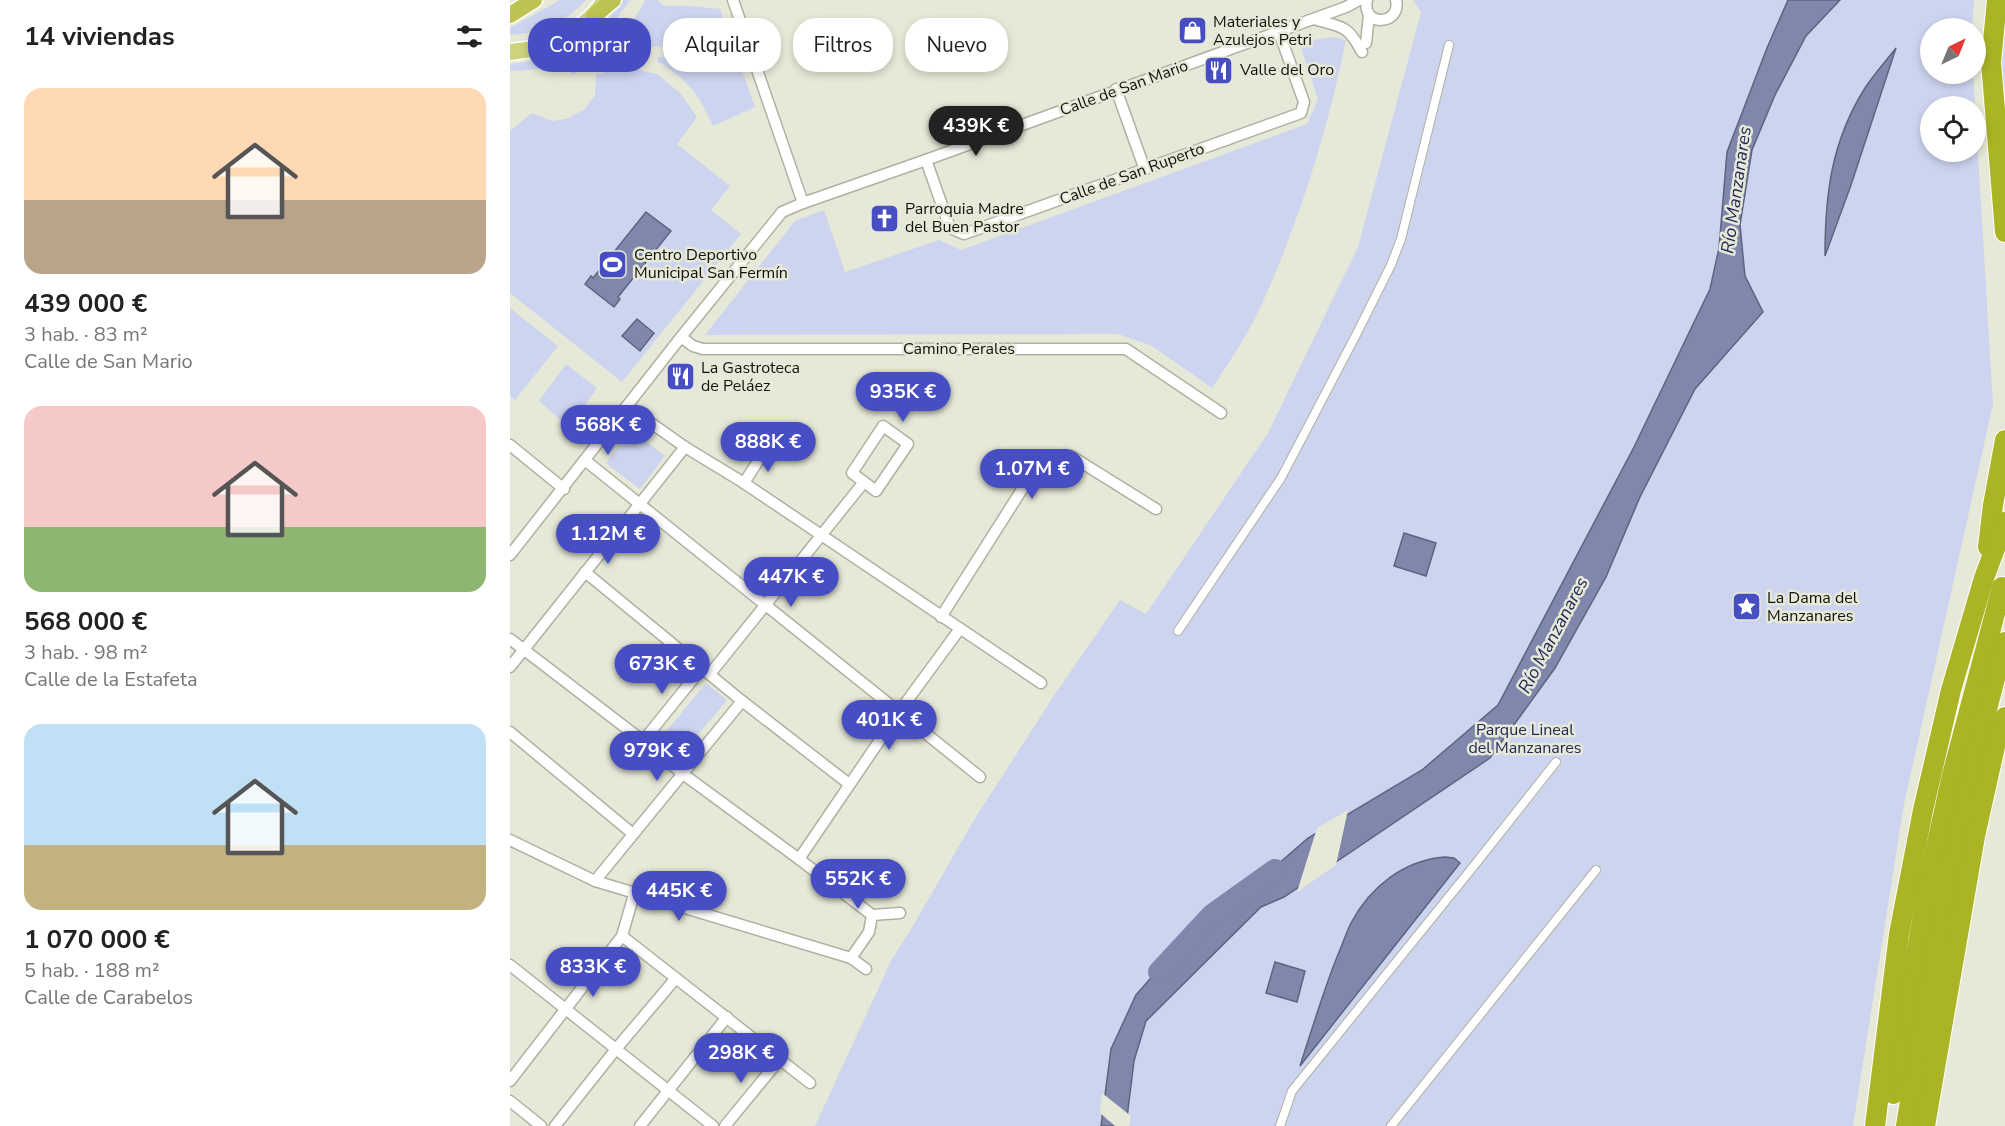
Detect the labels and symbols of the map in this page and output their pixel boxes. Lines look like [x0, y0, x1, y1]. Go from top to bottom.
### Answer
place label: Materiales y Azulejos Petri [1213, 11, 1312, 51]
shop icon: Materiales y Azulejos Petri [1176, 15, 1208, 47]
north arrow [1920, 18, 1986, 84]
restaurant icon: Valle del Oro [1203, 54, 1235, 86]
street label: Calle de San Mario [1057, 55, 1191, 121]
place label: Valle del Oro [1239, 59, 1334, 81]
pin: 439K € [927, 106, 1025, 157]
water label: Río Manzanares [1715, 125, 1757, 255]
street label: Calle de San Ruperto [1057, 138, 1208, 210]
place label: Parroquia Madre del Buen Pastor [905, 198, 1024, 238]
church icon: Parroquia Madre del Buen Pastor [868, 202, 900, 234]
place label: Centro Deportivo Municipal San Fermín [634, 244, 788, 284]
sports icon: Centro Deportivo Municipal San Fermín [597, 248, 629, 280]
street label: Camino Perales [903, 338, 1015, 360]
place label: La Gastroteca de Peláez [701, 357, 800, 397]
restaurant icon: La Gastroteca de Peláez [664, 361, 696, 393]
pin: 935K € [854, 372, 952, 423]
pin: 568K € [559, 405, 657, 456]
pin: 888K € [719, 422, 817, 473]
pin: 1.07M € [977, 449, 1087, 500]
pin: 1.12M € [553, 514, 663, 565]
pin: 447K € [742, 557, 840, 608]
water label: Río Manzanares [1512, 573, 1594, 697]
place label: La Dama del Manzanares [1767, 587, 1858, 627]
place icon: La Dama del Manzanares [1730, 591, 1762, 623]
pin: 673K € [613, 644, 711, 695]
pin: 401K € [840, 700, 938, 751]
park label: Parque Lineal del Manzanares [1468, 719, 1582, 759]
pin: 979K € [608, 731, 706, 782]
pin: 552K € [809, 859, 907, 910]
pin: 445K € [630, 871, 728, 922]
pin: 833K € [544, 947, 642, 998]
pin: 298K € [692, 1033, 790, 1084]

